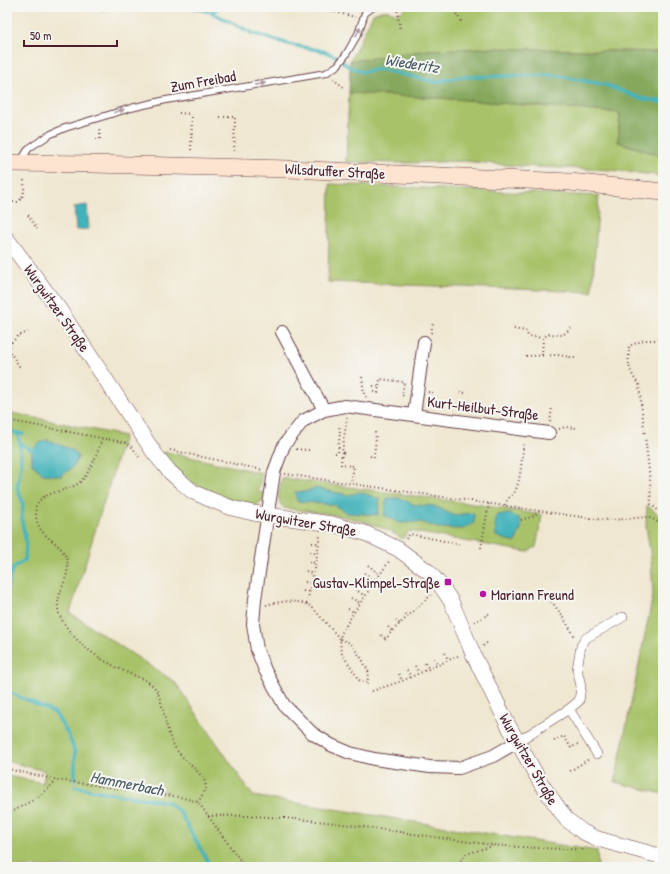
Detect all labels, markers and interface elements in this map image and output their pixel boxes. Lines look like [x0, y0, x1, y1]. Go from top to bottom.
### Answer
scale bar [24, 22, 117, 48]
one-way arrow [355, 26, 361, 38]
text: 50 m [30, 27, 51, 44]
water label: Wiederitz [383, 48, 442, 78]
street label: Zum Freibad [169, 65, 237, 97]
one-way arrow [254, 81, 266, 87]
one-way arrow [113, 108, 125, 114]
street label: Wilsdruffer Straße [284, 158, 386, 184]
street label: Wurgwitzer Straße [19, 260, 95, 356]
street label: Kurt-Heilbut-Straße [426, 391, 540, 425]
street label: Wurgwitzer Straße [254, 503, 358, 541]
place label: Gustav-Klimpel-Straße [312, 572, 440, 593]
marker: Gustav-Klimpel-Straße [443, 577, 453, 587]
place label: Mariann Freund [491, 584, 574, 605]
marker: Mariann Freund [478, 589, 488, 599]
street label: Wurgwitzer Straße [494, 709, 564, 809]
water label: Hammerbach [89, 765, 167, 801]

